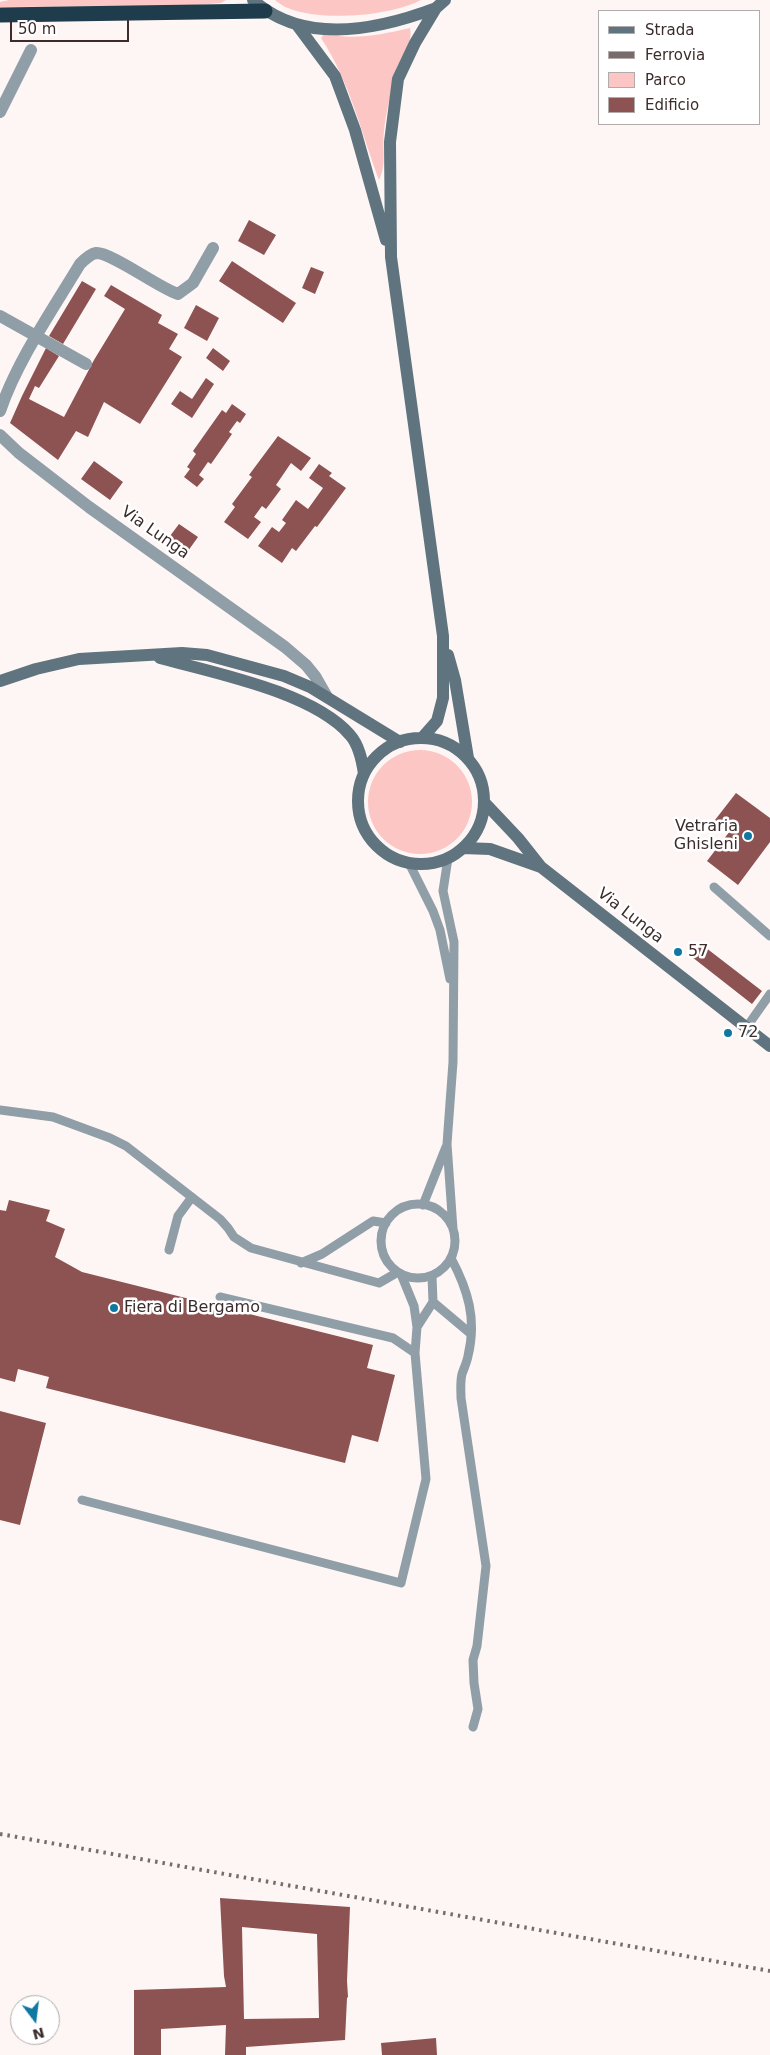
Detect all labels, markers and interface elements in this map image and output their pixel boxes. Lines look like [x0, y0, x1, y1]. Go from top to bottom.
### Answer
scale bar [12, 10, 131, 42]
legend [598, 10, 760, 125]
text: 50 m [18, 20, 56, 38]
text: Strada [645, 21, 694, 39]
text: Ferrovia [645, 46, 705, 64]
text: Parco [645, 71, 686, 89]
text: Edificio [645, 96, 699, 114]
street label: Via Lunga [117, 503, 193, 563]
place label: Vetraria Ghisleni [674, 817, 738, 855]
marker: Vetraria Ghisleni [742, 830, 754, 842]
street label: Via Lunga [593, 884, 667, 948]
place label: 57 [688, 942, 708, 962]
marker: 57 [672, 946, 684, 958]
place label: 72 [738, 1023, 758, 1043]
marker: 72 [722, 1027, 734, 1039]
place label: Fiera di Bergamo [124, 1298, 260, 1318]
marker: Fiera di Bergamo [108, 1302, 120, 1314]
north arrow [10, 1995, 60, 2045]
text: N [31, 2024, 46, 2043]

